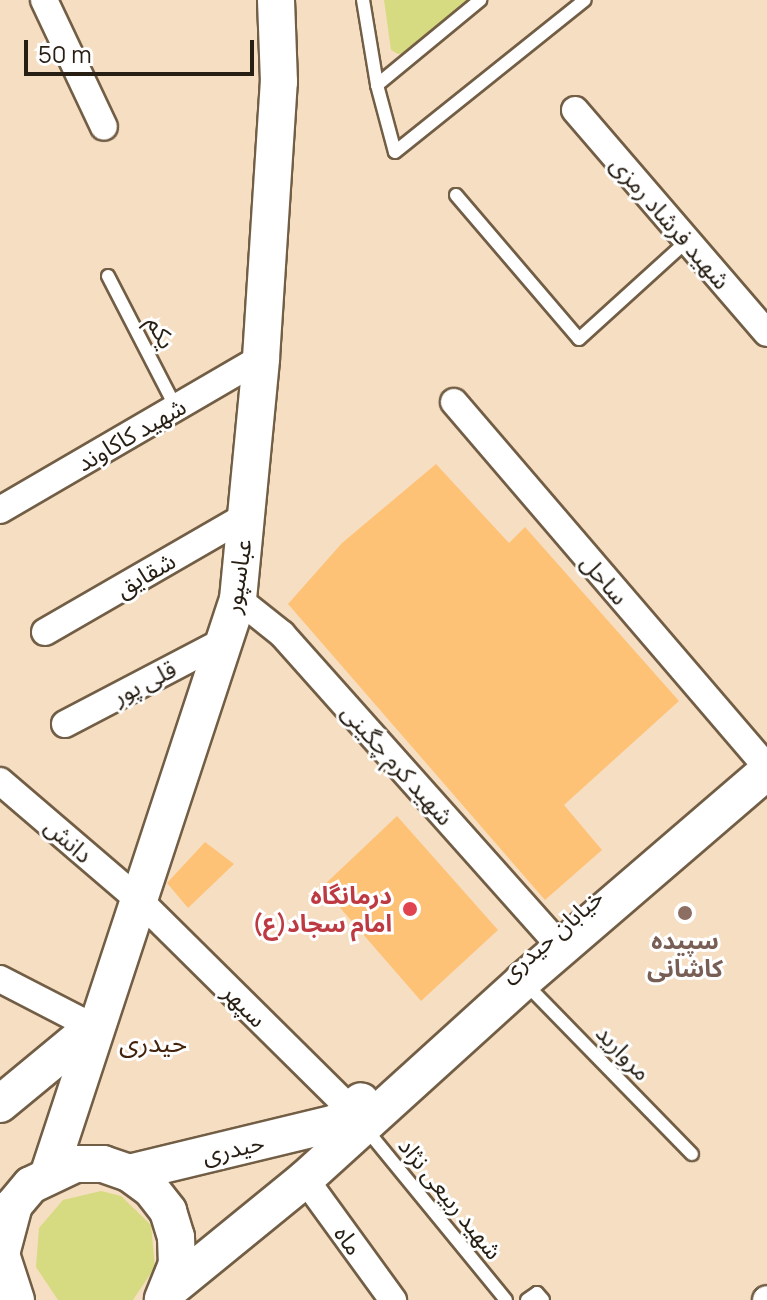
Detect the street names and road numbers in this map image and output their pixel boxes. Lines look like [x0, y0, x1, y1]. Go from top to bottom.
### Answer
street label: شهید فرشاد رمزی [605, 149, 737, 295]
street label: یکم [142, 311, 182, 353]
street label: شهید کاکاوند [71, 391, 191, 477]
street label: عباسپور [217, 537, 257, 615]
street label: شقایق [110, 545, 180, 603]
street label: ساحل [575, 548, 635, 610]
street label: قلی پور [107, 654, 181, 710]
street label: شهید کرم چگینی [336, 697, 460, 831]
street label: دانش [39, 811, 99, 869]
street label: خیابان حیدری [493, 882, 609, 988]
street label: سپهر [217, 977, 273, 1033]
street label: مروارید [591, 1018, 657, 1086]
street label: حیدری [199, 1127, 267, 1169]
street label: شهید ربیعی نژاد [393, 1131, 509, 1265]
street label: ماه [329, 1220, 369, 1260]

